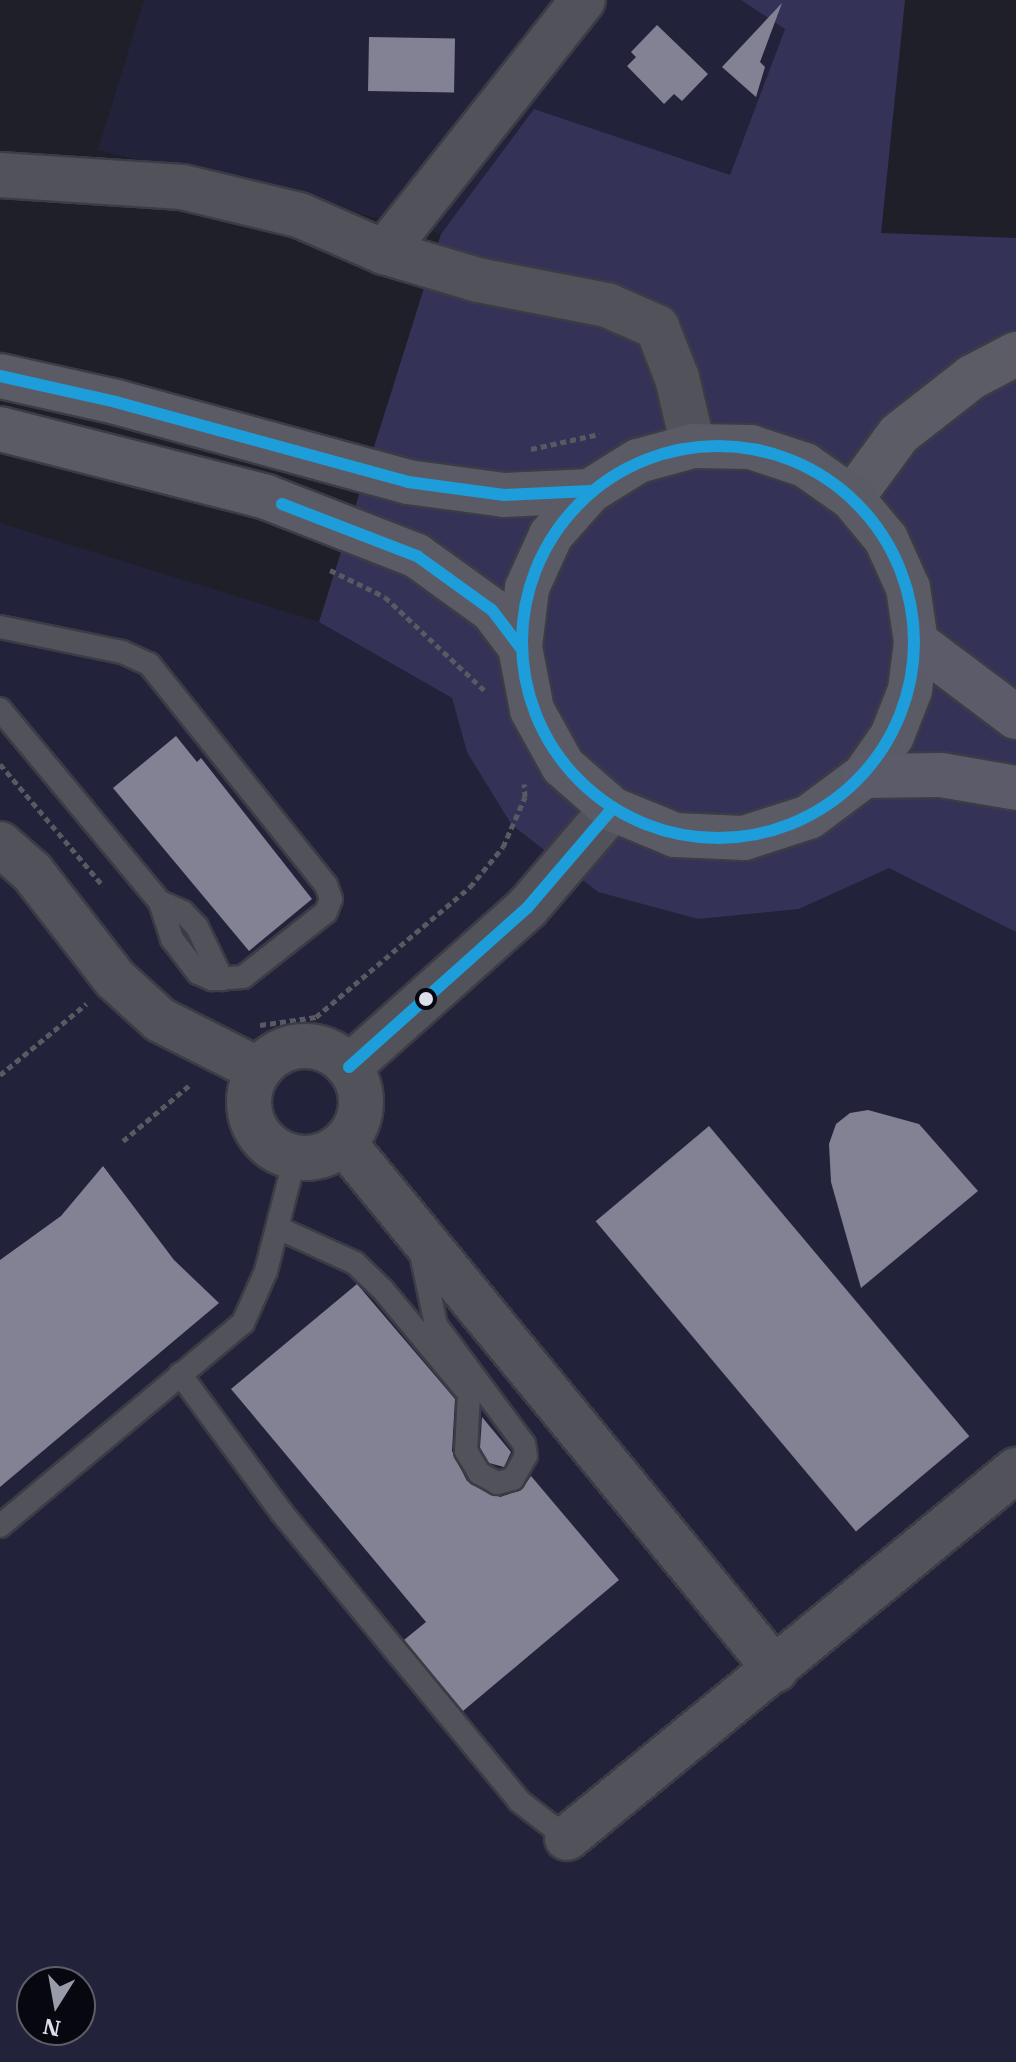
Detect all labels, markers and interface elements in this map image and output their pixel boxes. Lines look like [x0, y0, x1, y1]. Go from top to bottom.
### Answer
unlabelled marker [418, 991, 434, 1007]
north arrow [16, 1966, 96, 2046]
text: N [40, 2012, 63, 2044]

